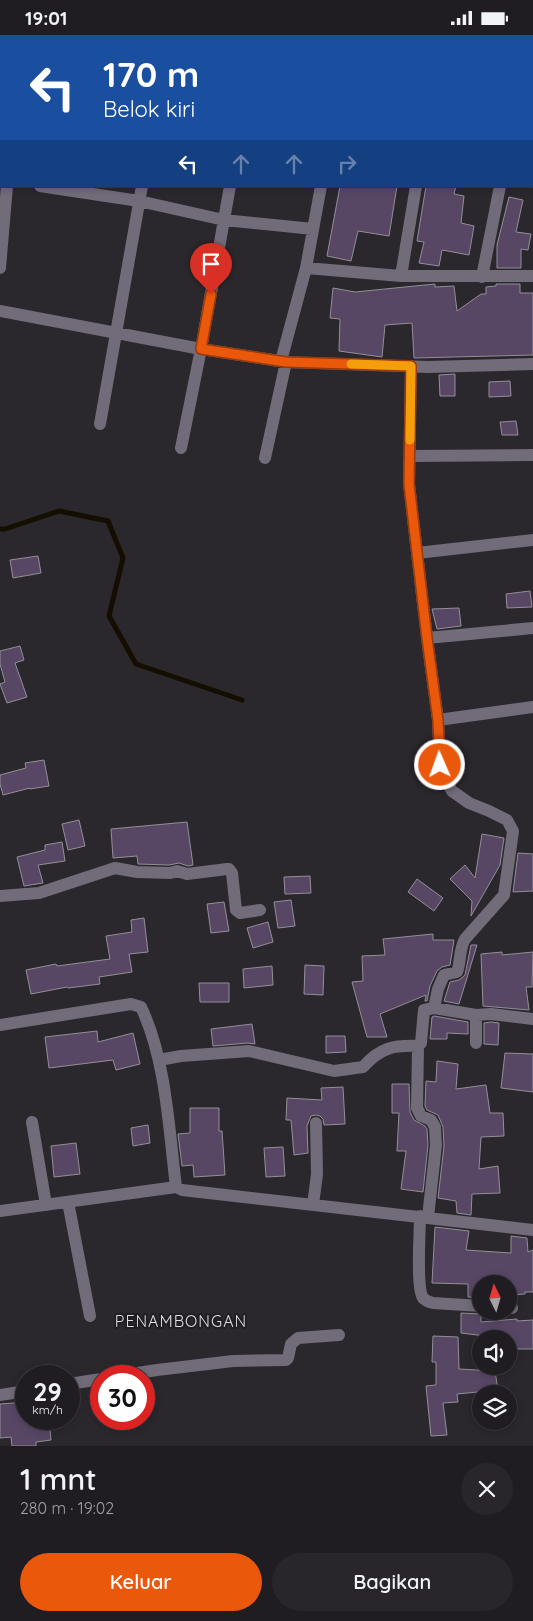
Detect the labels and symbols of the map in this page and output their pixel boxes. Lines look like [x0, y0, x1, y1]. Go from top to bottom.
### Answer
pin [190, 243, 232, 294]
position arrow [413, 738, 465, 790]
north arrow [472, 1275, 518, 1320]
district label: PENAMBONGAN [115, 1311, 247, 1331]
speed limit sign: 30 [90, 1365, 155, 1430]

